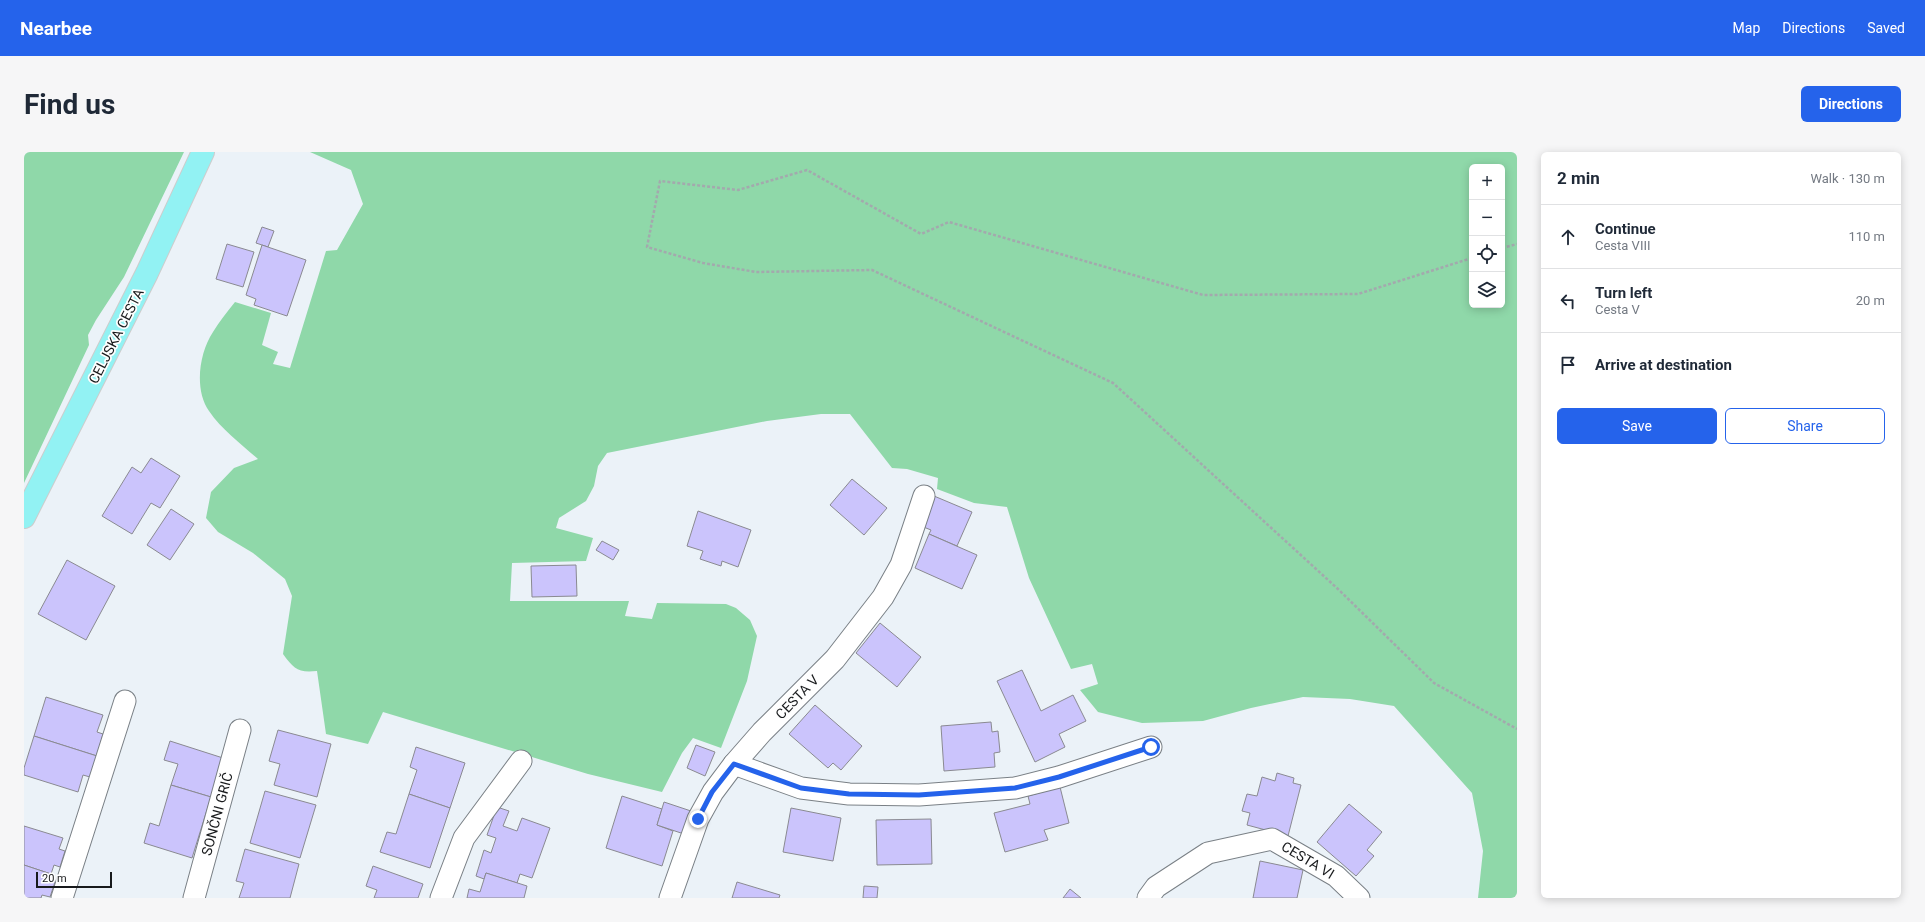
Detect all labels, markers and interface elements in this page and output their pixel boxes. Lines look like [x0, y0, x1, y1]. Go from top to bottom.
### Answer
text: Nearbee [20, 17, 92, 40]
text: Map [1733, 20, 1760, 36]
text: Directions [1782, 20, 1845, 36]
text: Saved [1867, 20, 1905, 36]
button: Directions [1801, 86, 1901, 122]
text: Find us [24, 88, 115, 121]
map controls [1469, 164, 1505, 308]
button: + [1469, 164, 1505, 200]
text: 2 min [1557, 168, 1600, 188]
text: Walk · 130 m [1810, 171, 1885, 186]
button: − [1469, 200, 1505, 236]
text: Continue [1595, 220, 1656, 238]
icon: ahead [1557, 226, 1579, 248]
text: 110 m [1848, 229, 1885, 244]
button: locate [1469, 236, 1505, 272]
text: Cesta VIII [1595, 238, 1651, 253]
button: layers [1469, 272, 1505, 308]
text: Turn left [1595, 284, 1652, 302]
street label: CELJSKA CESTA [85, 286, 147, 386]
icon: left [1557, 290, 1579, 312]
text: 20 m [1856, 293, 1885, 308]
text: Cesta V [1595, 302, 1640, 317]
icon: arrive [1557, 354, 1579, 376]
text: Arrive at destination [1595, 356, 1732, 374]
button: Save [1557, 408, 1717, 444]
button: Share [1725, 408, 1885, 444]
street label: CESTA V [772, 672, 822, 722]
route start [1142, 738, 1160, 756]
street label: SONČNI GRIČ [197, 770, 236, 857]
route end [689, 810, 707, 828]
street label: CESTA VI [1279, 838, 1337, 882]
scale bar [36, 870, 112, 889]
text: 20 m [42, 872, 67, 885]

